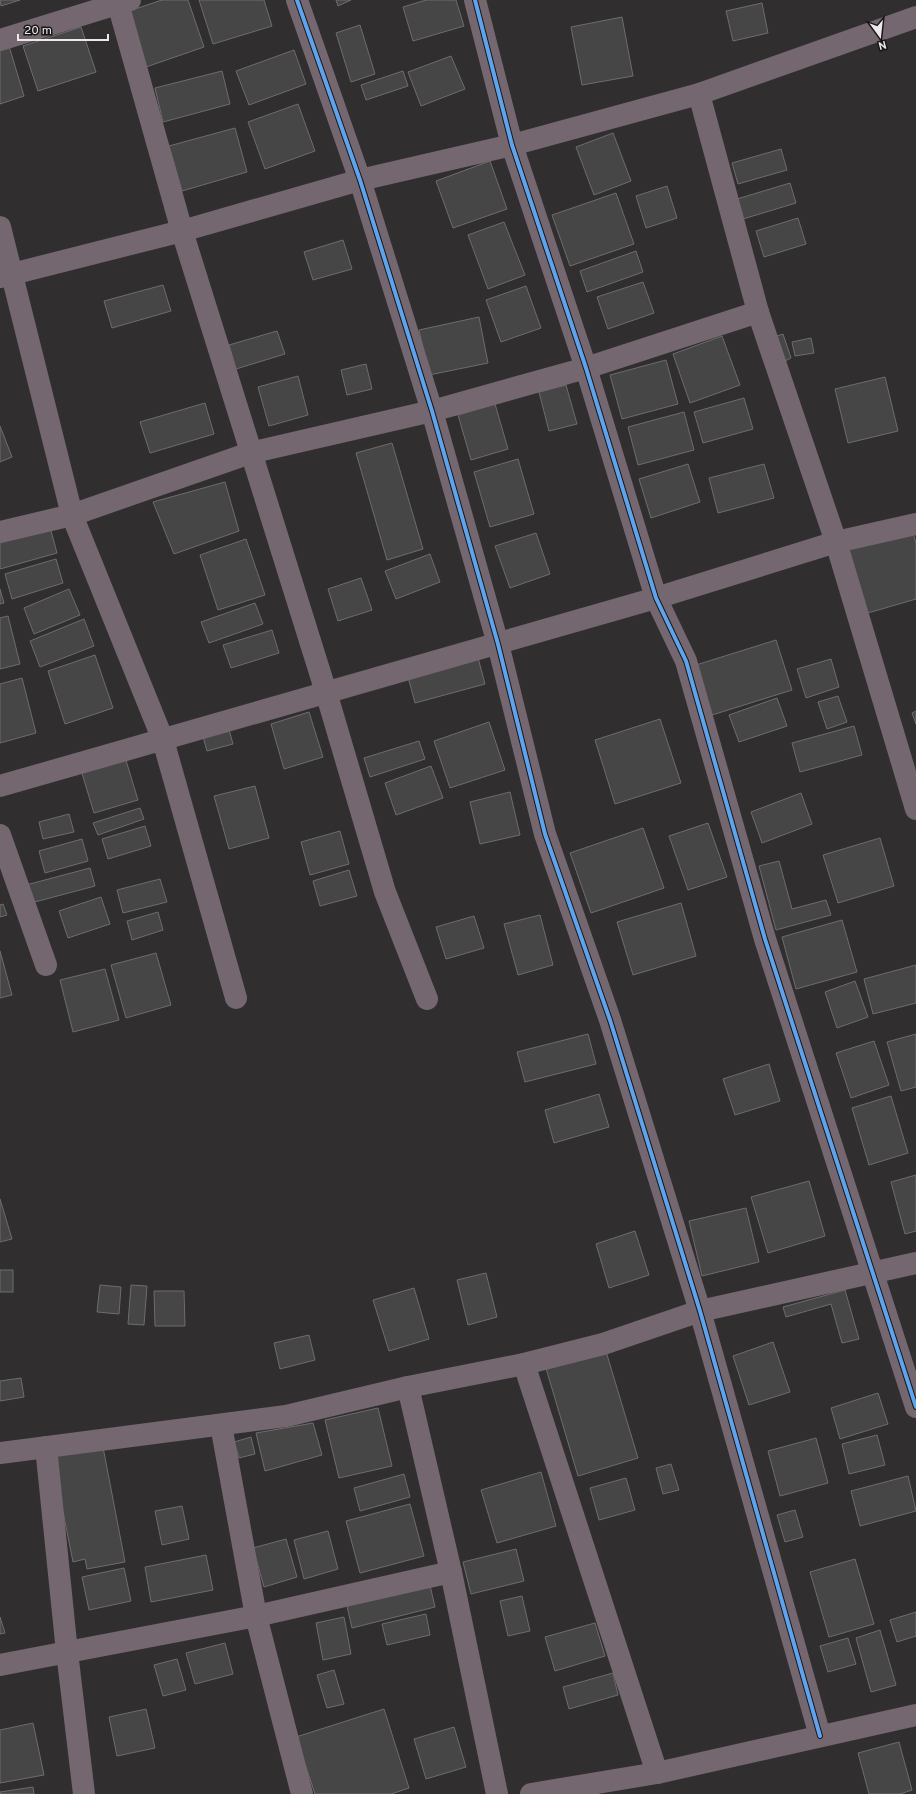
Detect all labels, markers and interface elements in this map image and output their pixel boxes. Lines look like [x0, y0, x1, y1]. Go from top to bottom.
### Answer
scale bar [18, 16, 108, 42]
north arrow [860, 16, 900, 56]
text: 20 m [24, 23, 52, 39]
text: N [877, 37, 888, 52]

